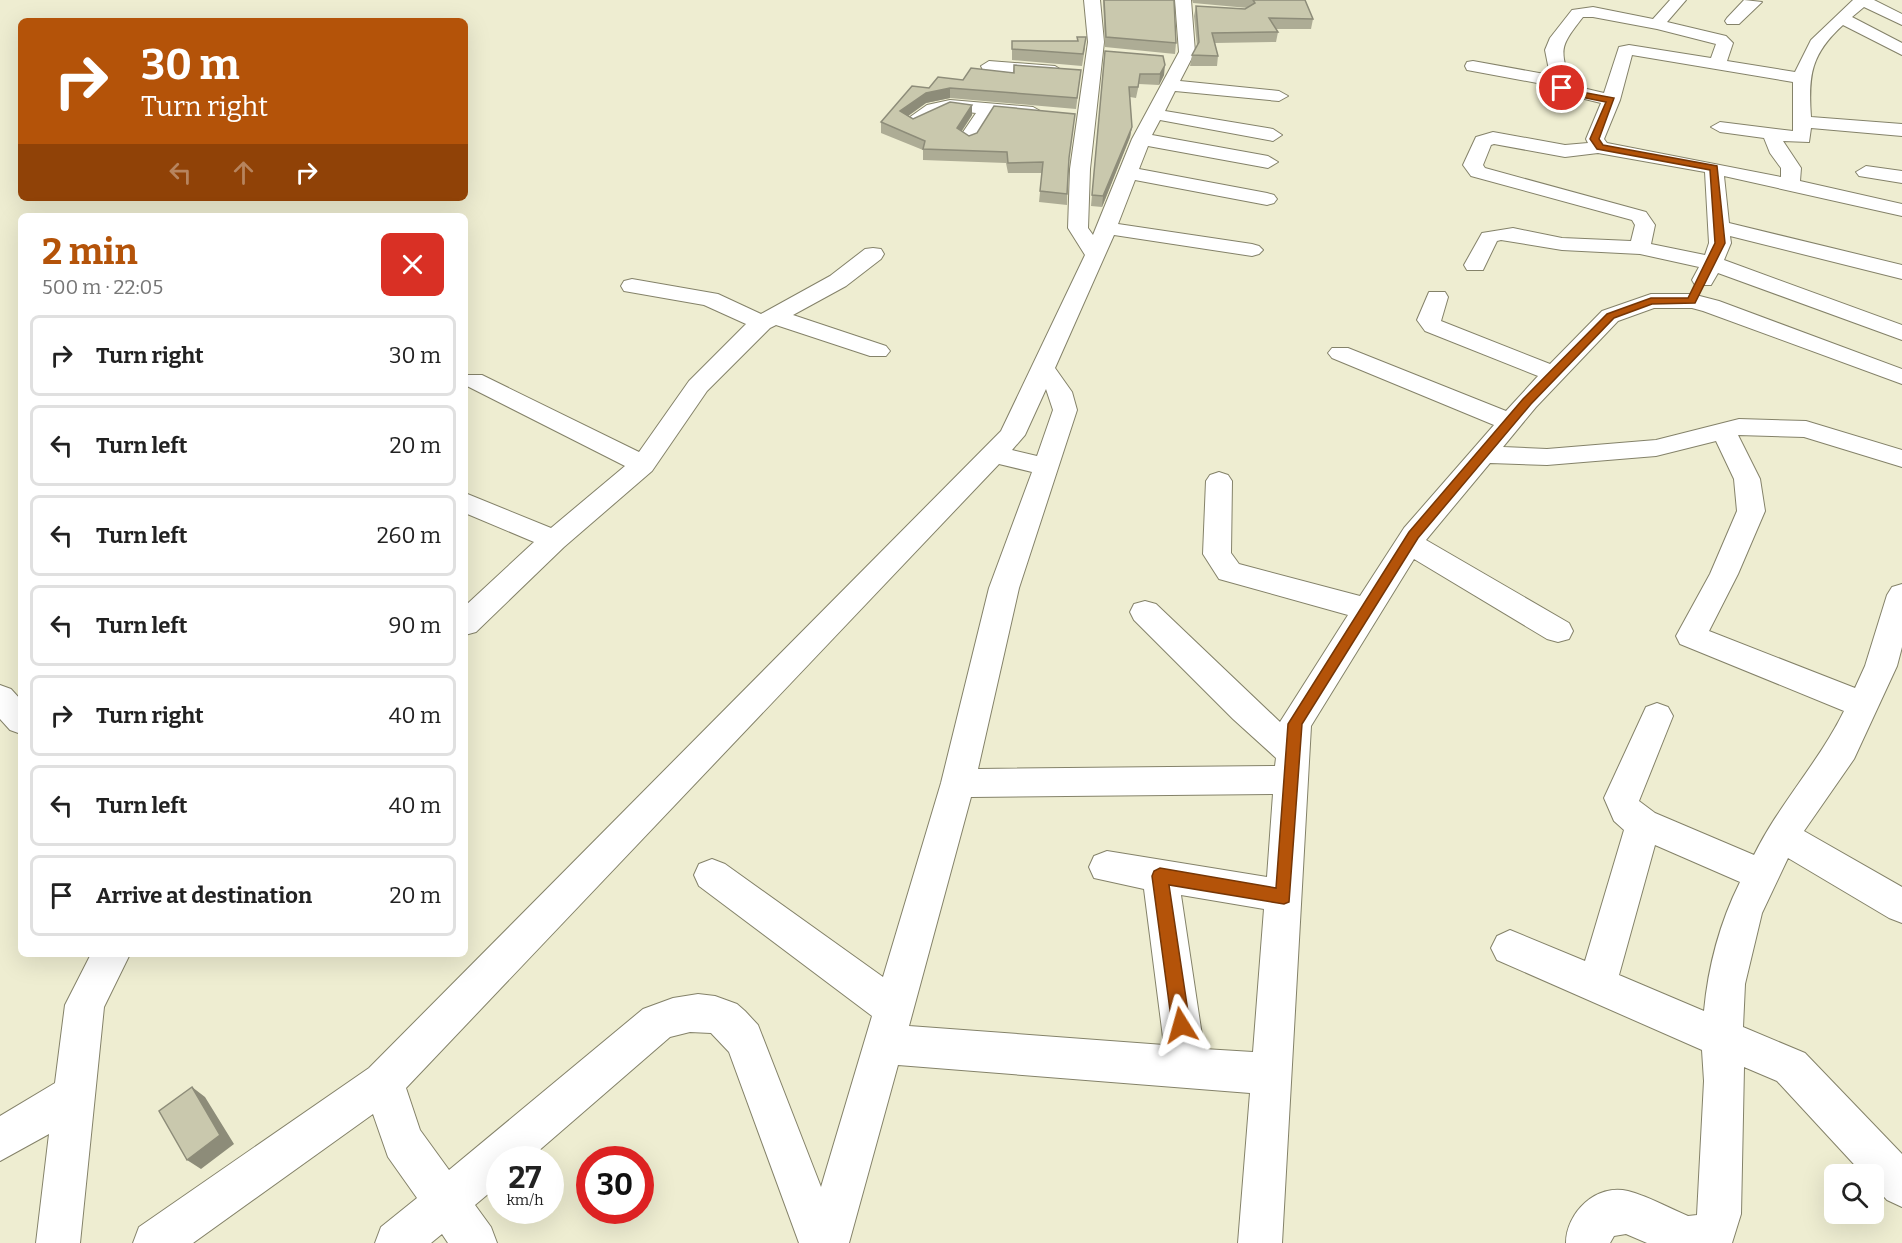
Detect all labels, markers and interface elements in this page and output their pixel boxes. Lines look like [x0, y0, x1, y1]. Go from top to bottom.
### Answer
text: 30 m [141, 40, 240, 90]
icon: right [42, 42, 120, 120]
pin [1536, 62, 1587, 113]
icon: arrive [1545, 71, 1578, 104]
text: Turn right [141, 91, 268, 123]
icon: left [164, 156, 197, 189]
icon: ahead [227, 156, 260, 189]
icon: right [290, 156, 323, 189]
text: 2 min [42, 230, 138, 274]
button: close [381, 233, 444, 296]
text: 500 m · 22:05 [42, 275, 163, 299]
icon: right [45, 339, 78, 372]
text: Turn right [96, 342, 204, 369]
text: 30 m [389, 342, 441, 369]
icon: left [45, 429, 78, 462]
text: Turn left [96, 432, 188, 459]
text: 20 m [390, 432, 441, 459]
icon: left [45, 519, 78, 552]
text: Turn left [96, 522, 188, 549]
text: 260 m [377, 522, 441, 549]
icon: left [45, 609, 78, 642]
text: Turn left [96, 612, 188, 639]
text: 90 m [389, 612, 441, 639]
icon: right [45, 699, 78, 732]
text: Turn right [96, 702, 204, 729]
text: 40 m [389, 702, 441, 729]
icon: left [45, 789, 78, 822]
text: Turn left [96, 792, 188, 819]
text: 40 m [389, 792, 441, 819]
icon: arrive [45, 879, 78, 912]
text: Arrive at destination [96, 882, 312, 909]
text: 20 m [390, 882, 441, 909]
position arrow [1149, 993, 1213, 1057]
speed limit sign: 30 [576, 1146, 654, 1224]
text: 27 [509, 1160, 541, 1196]
map controls [1824, 1164, 1884, 1224]
button: search [1824, 1164, 1884, 1224]
text: km/h [506, 1191, 544, 1209]

